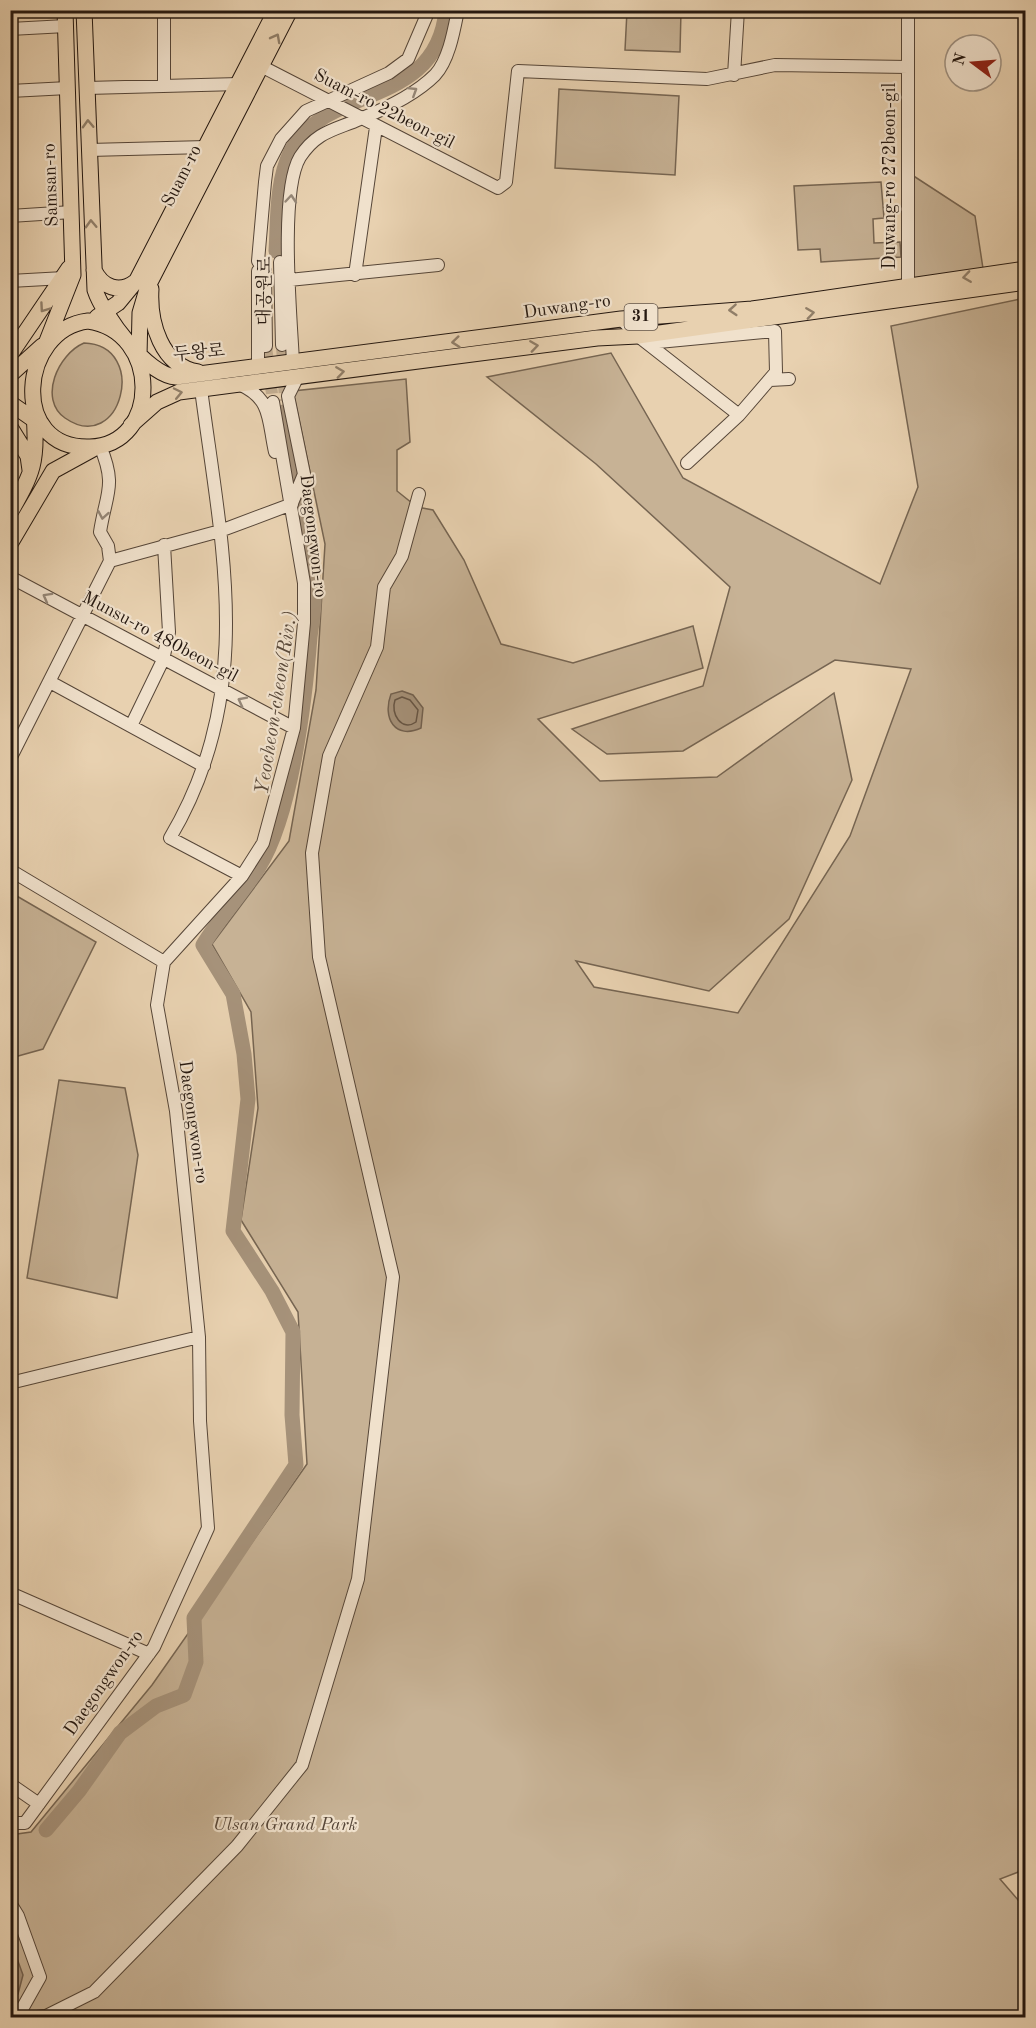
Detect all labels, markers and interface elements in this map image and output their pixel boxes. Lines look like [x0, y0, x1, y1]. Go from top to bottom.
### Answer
north arrow [943, 33, 1003, 93]
one-way arrow [269, 34, 280, 45]
text: N [951, 51, 970, 68]
street label: Suam-ro 22beon-gil [311, 66, 457, 152]
street label: Duwang-ro 272beon-gil [881, 82, 899, 269]
one-way arrow [406, 88, 417, 99]
one-way arrow [81, 120, 94, 129]
street label: Suam-ro [159, 142, 205, 210]
street label: Samsan-ro [41, 143, 61, 227]
one-way arrow [285, 195, 298, 204]
one-way arrow [85, 219, 97, 228]
street label: 대공원로 [254, 256, 275, 326]
one-way arrow [963, 270, 972, 283]
street label: Duwang-ro [522, 292, 612, 322]
one-way arrow [40, 301, 51, 312]
one-way arrow [728, 303, 737, 316]
road number: 31 [624, 304, 658, 330]
one-way arrow [806, 307, 815, 319]
one-way arrow [451, 335, 460, 348]
street label: 두왕로 [172, 341, 226, 364]
one-way arrow [529, 341, 538, 353]
one-way arrow [336, 367, 345, 379]
one-way arrow [173, 387, 183, 400]
street label: Daegongwon-ro [297, 473, 329, 599]
one-way arrow [97, 509, 110, 519]
street label: Munsu-ro 480beon-gil [79, 588, 241, 686]
one-way arrow [43, 593, 53, 604]
water label: Yeocheon-cheon(Riv.) [253, 610, 301, 796]
one-way arrow [237, 697, 248, 709]
street label: Daegongwon-ro [175, 1059, 211, 1185]
street label: Daegongwon-ro [61, 1627, 147, 1739]
park label: Ulsan Grand Park [213, 1816, 357, 1834]

